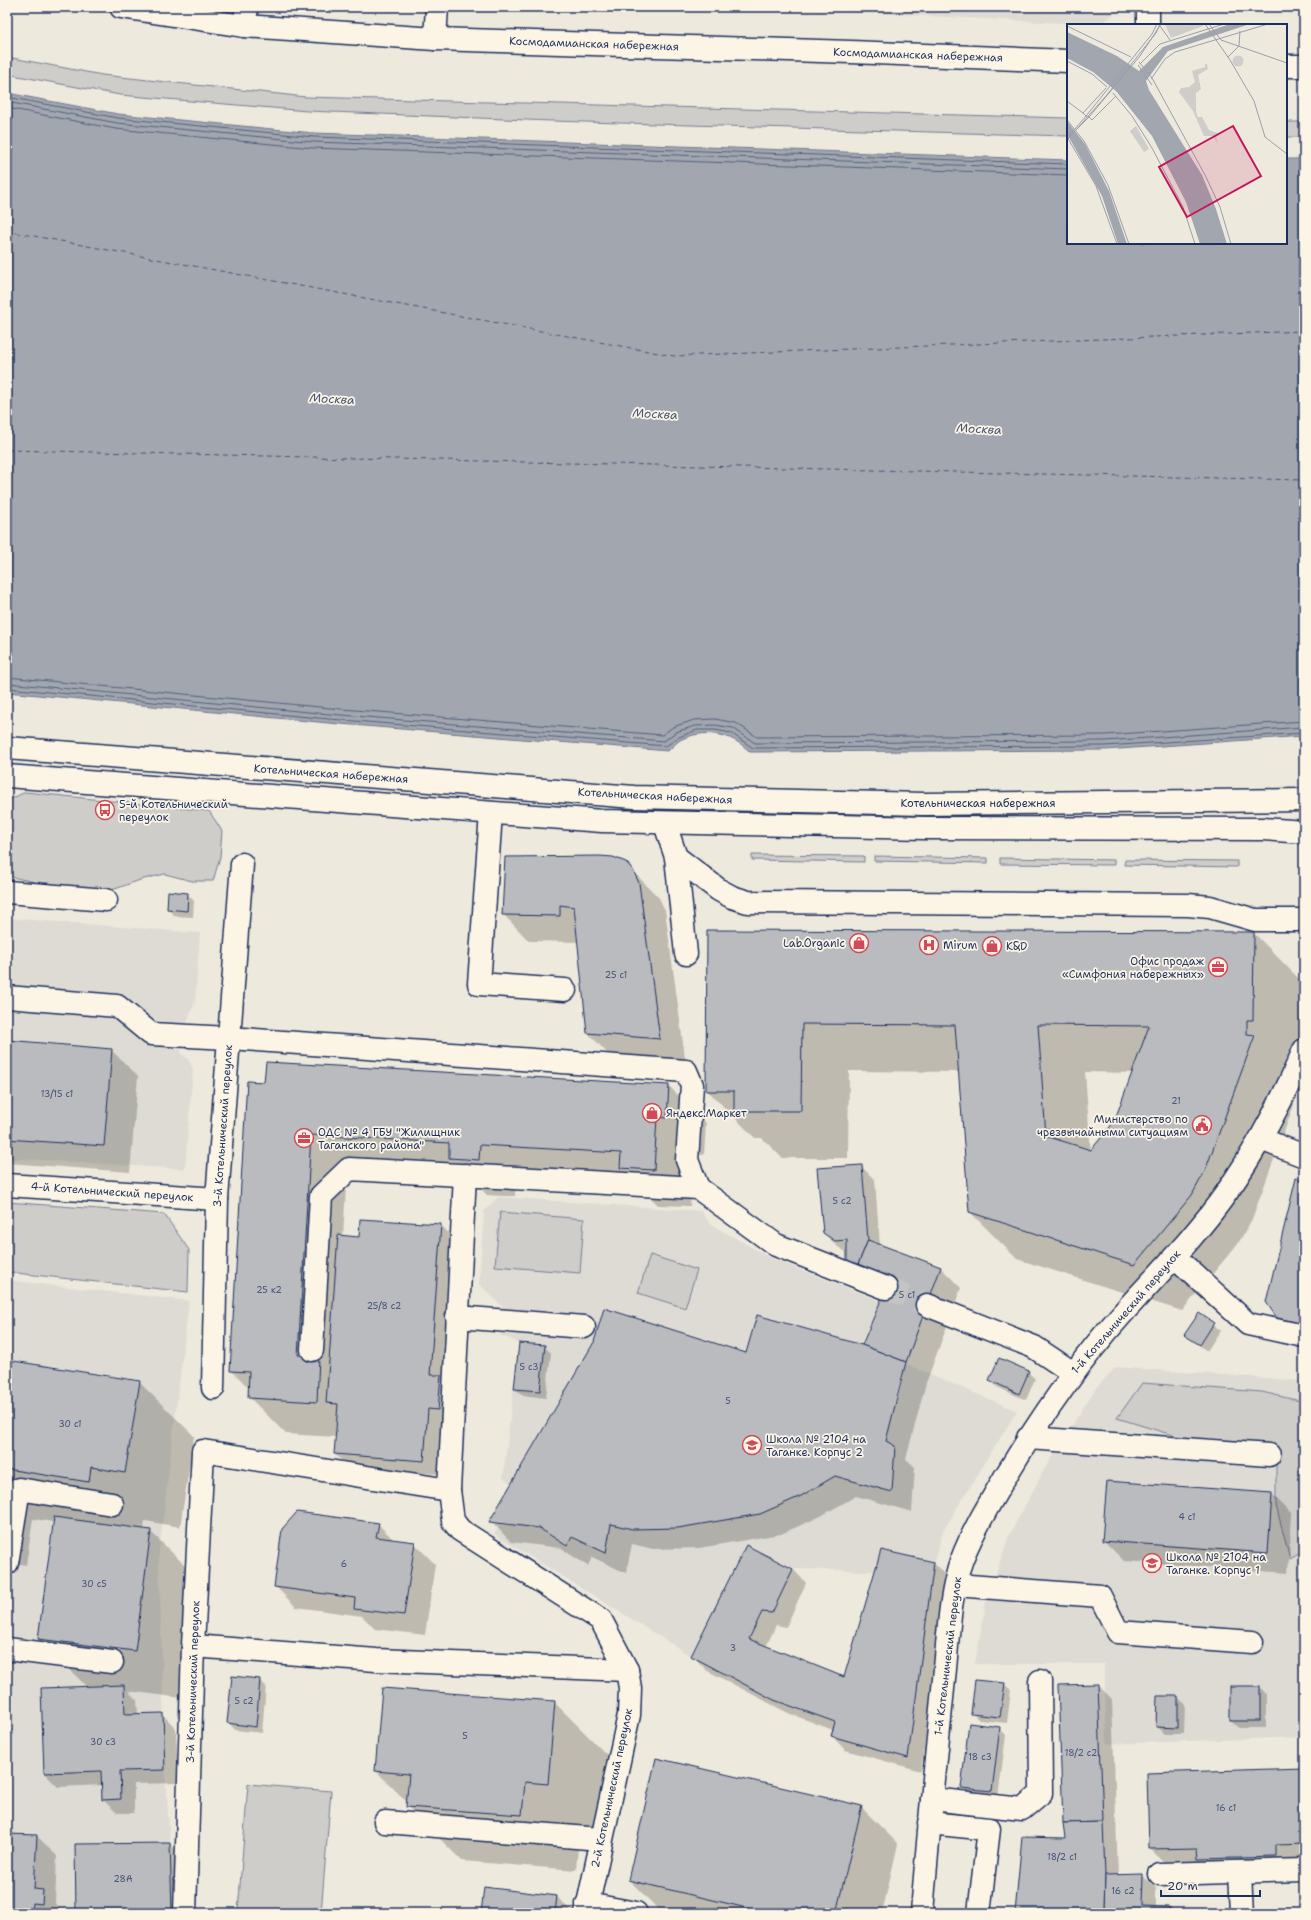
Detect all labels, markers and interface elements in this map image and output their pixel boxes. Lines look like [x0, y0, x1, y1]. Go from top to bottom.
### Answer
inset map [1067, 24, 1287, 244]
street label: Космодамианская набережная [509, 34, 679, 54]
street label: Космодамианская набережная [833, 45, 1003, 65]
water label: Москва [309, 390, 355, 408]
water label: Москва [632, 405, 678, 423]
water label: Москва [956, 420, 1002, 438]
street label: Котельническая набережная [253, 761, 409, 787]
street label: Котельническая набережная [577, 784, 733, 808]
street label: Котельническая набережная [901, 796, 1055, 811]
place label: 5-й Котельнический переулок [119, 797, 228, 825]
bus stop icon: 5-й Котельнический переулок [94, 799, 116, 821]
shop icon: Lab.Organic [848, 932, 870, 954]
hospital icon: Mirum [918, 934, 940, 956]
shop icon: K&D [981, 935, 1003, 957]
place label: Lab.Organic [783, 936, 845, 951]
place label: Mirum [943, 938, 978, 953]
place label: K&D [1006, 939, 1027, 954]
place label: Офис продаж «Симфония набережных» [1062, 954, 1205, 982]
office icon: Офис продаж «Симфония набережных» [1207, 956, 1229, 978]
house number: 25 с1 [605, 969, 627, 981]
street label: 3-й Котельнический переулок [210, 1044, 236, 1208]
house number: 13/15 с1 [41, 1088, 73, 1100]
house number: 21 [1171, 1095, 1181, 1107]
shop icon: Яндекс.Маркет [641, 1102, 663, 1124]
place label: Яндекс.Маркет [666, 1106, 747, 1121]
place label: Министерство по чрезвычайными ситуациям [1037, 1112, 1188, 1140]
public building icon: Министерство по чрезвычайными ситуациям [1191, 1114, 1213, 1136]
place label: ОДС № 4 ГБУ "Жилищник Таганского района" [318, 1125, 460, 1153]
office icon: ОДС № 4 ГБУ "Жилищник Таганского района" [293, 1127, 315, 1149]
street label: 4-й Котельнический переулок [30, 1179, 194, 1205]
house number: 5 с2 [832, 1195, 852, 1207]
street label: 1-й Котельнический переулок [1068, 1247, 1184, 1377]
house number: 25 к2 [256, 1284, 282, 1296]
house number: 5 с1 [899, 1289, 915, 1301]
house number: 25/8 с2 [367, 1300, 401, 1312]
house number: 5 с3 [519, 1361, 539, 1373]
house number: 5 [725, 1395, 731, 1407]
house number: 30 с1 [58, 1418, 82, 1430]
place label: Школа № 2104 на Таганке. Корпус 2 [766, 1432, 866, 1460]
school or university icon: Школа № 2104 на Таганке. Корпус 2 [741, 1434, 763, 1456]
house number: 4 с1 [1178, 1511, 1196, 1523]
place label: Школа № 2104 на Таганке. Корпус 1 [1166, 1550, 1266, 1578]
school or university icon: Школа № 2104 на Таганке. Корпус 1 [1141, 1552, 1163, 1574]
house number: 6 [341, 1558, 347, 1570]
street label: 1-й Котельнический переулок [931, 1576, 965, 1736]
house number: 30 с5 [81, 1578, 107, 1590]
street label: 3-й Котельнический переулок [183, 1600, 203, 1764]
house number: 3 [730, 1642, 736, 1654]
house number: 5 с2 [234, 1695, 254, 1707]
street label: 2-й Котельнический переулок [588, 1707, 636, 1869]
house number: 5 [462, 1730, 468, 1742]
house number: 30 с3 [90, 1736, 116, 1748]
house number: 18/2 с2 [1065, 1747, 1097, 1759]
house number: 18 с3 [968, 1751, 992, 1763]
house number: 16 с1 [1216, 1802, 1236, 1814]
house number: 18/2 с1 [1047, 1851, 1077, 1863]
scale bar [1161, 1872, 1260, 1898]
house number: 28А [114, 1873, 133, 1885]
text: 20 m [1167, 1878, 1198, 1894]
house number: 16 с2 [1111, 1885, 1135, 1897]

